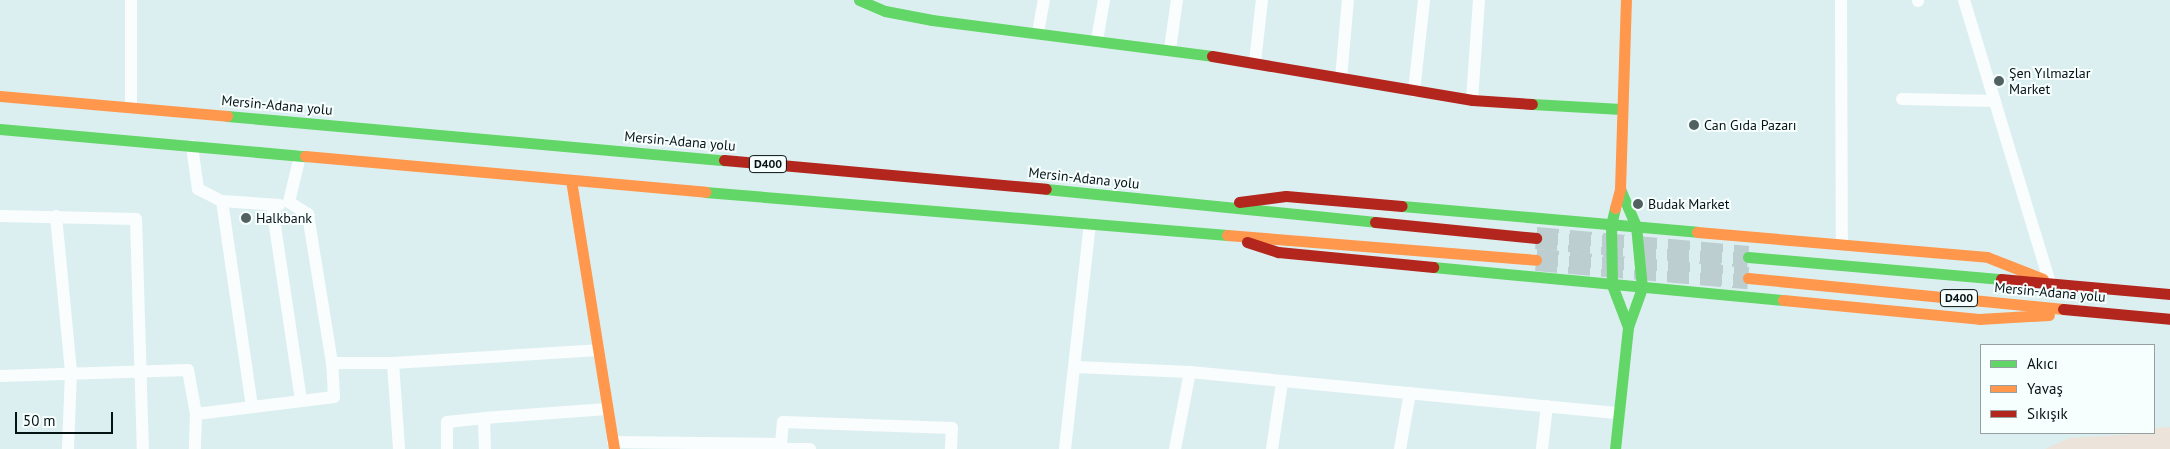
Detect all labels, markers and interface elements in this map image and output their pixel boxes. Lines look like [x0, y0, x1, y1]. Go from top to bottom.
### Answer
place label: Şen Yılmazlar Market [2009, 65, 2091, 98]
marker: Şen Yılmazlar Market [1993, 75, 2005, 87]
street label: Mersin-Adana yolu [221, 92, 333, 118]
place label: Can Gıda Pazarı [1704, 117, 1797, 133]
marker: Can Gıda Pazarı [1688, 119, 1700, 131]
street label: Mersin-Adana yolu [624, 128, 736, 154]
road number: D400 [748, 154, 788, 173]
street label: Mersin-Adana yolu [1028, 164, 1140, 192]
place label: Budak Market [1648, 196, 1730, 212]
marker: Budak Market [1632, 198, 1644, 210]
place label: Halkbank [256, 210, 312, 226]
marker: Halkbank [240, 212, 252, 224]
street label: Mersin-Adana yolu [1994, 279, 2106, 305]
road number: D400 [1939, 288, 1979, 308]
legend [1980, 344, 2155, 434]
text: Akıcı [2027, 354, 2058, 373]
text: Yavaş [2027, 379, 2063, 398]
scale bar [18, 402, 115, 434]
text: Sıkışık [2027, 404, 2068, 423]
text: 50 m [23, 411, 56, 430]

